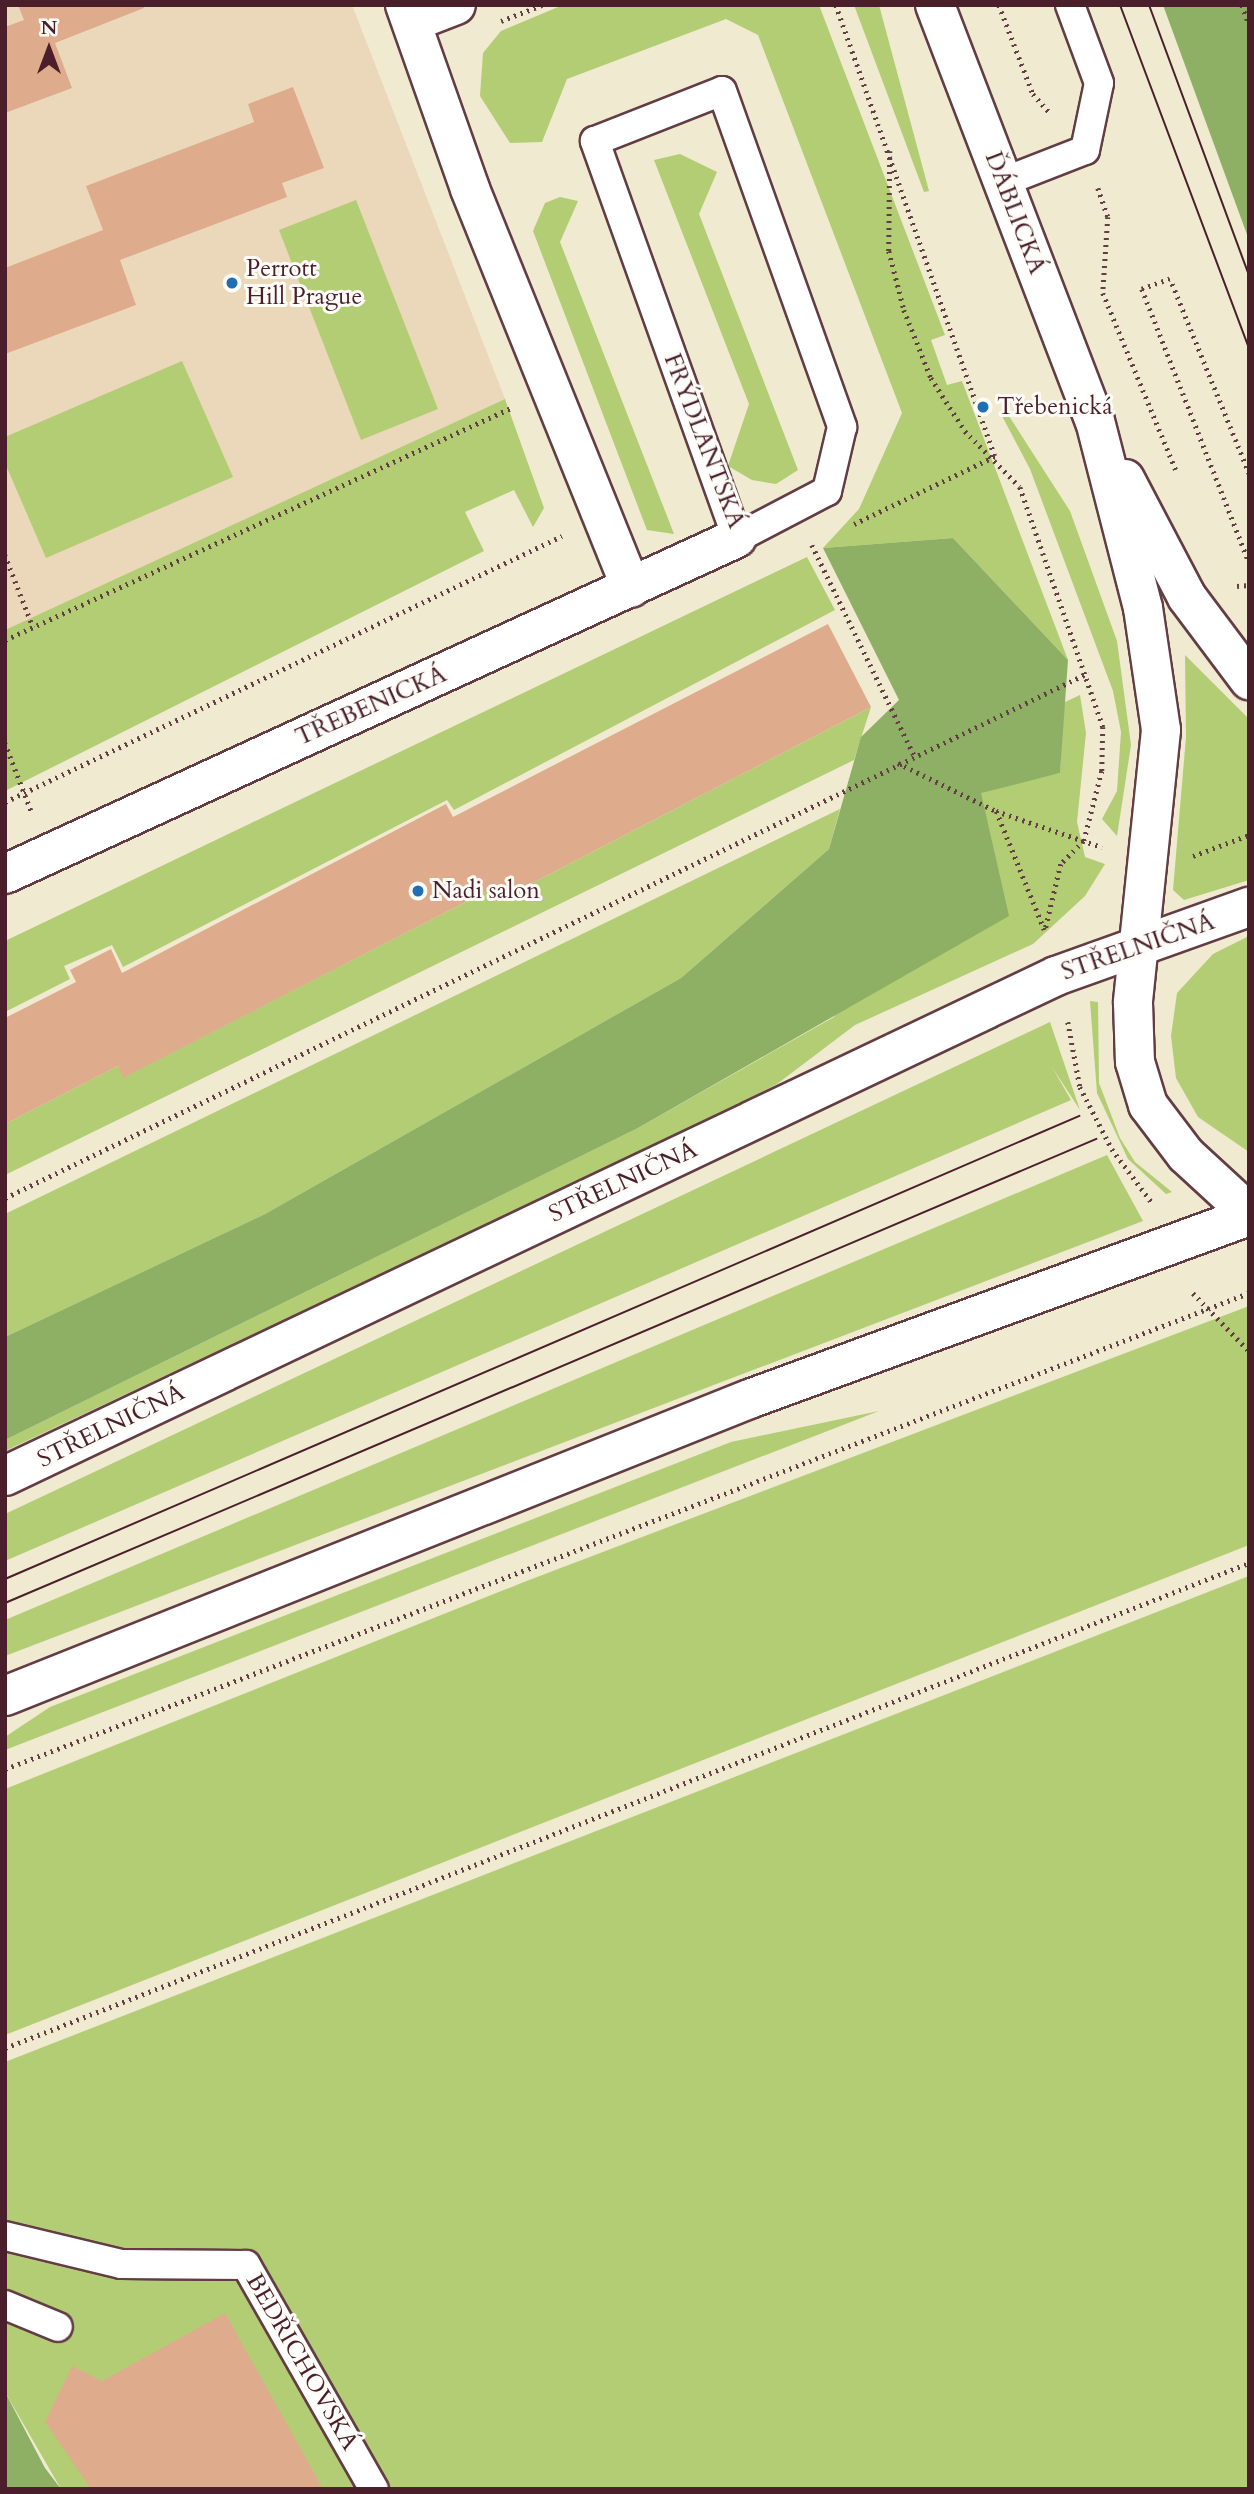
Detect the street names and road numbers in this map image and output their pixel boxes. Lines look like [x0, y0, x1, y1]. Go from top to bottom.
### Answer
street label: ĎÁBLICKÁ [978, 148, 1052, 278]
street label: FRÝDLANTSKÁ [657, 350, 751, 532]
street label: TŘEBENICKÁ [291, 660, 451, 752]
street label: STŘELNIČNÁ [1058, 907, 1218, 987]
street label: STŘELNIČNÁ [544, 1135, 702, 1229]
street label: STŘELNIČNÁ [33, 1378, 189, 1474]
street label: BEDŘICHOVSKÁ [240, 2269, 364, 2455]

